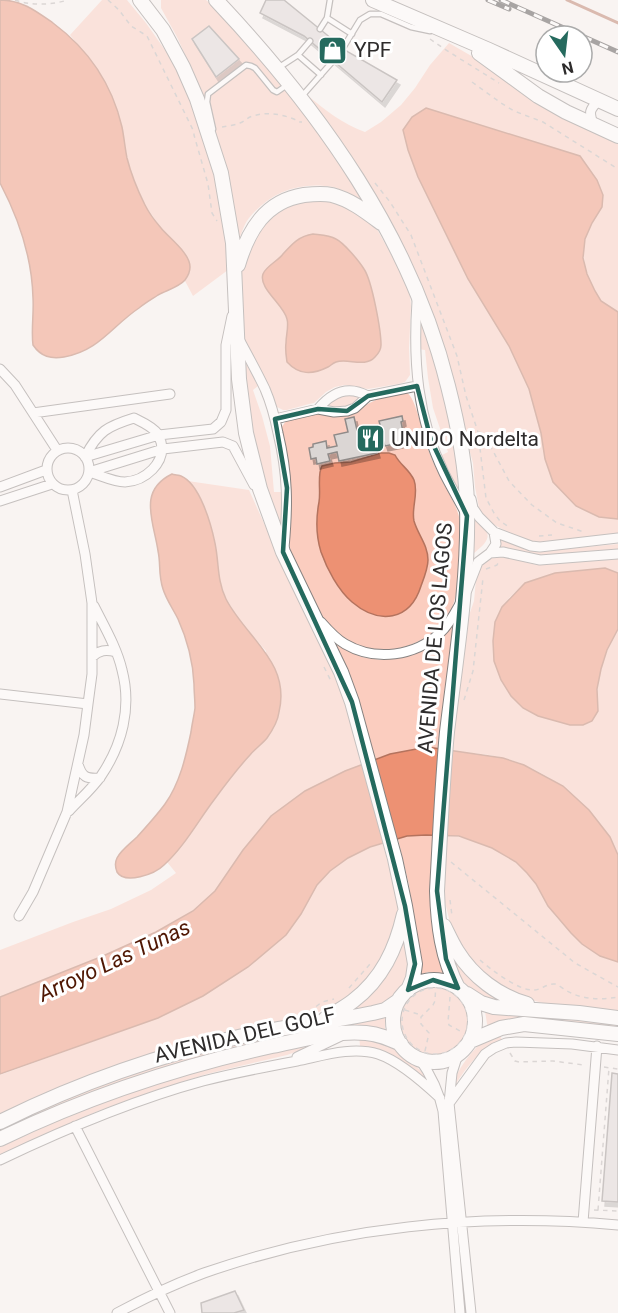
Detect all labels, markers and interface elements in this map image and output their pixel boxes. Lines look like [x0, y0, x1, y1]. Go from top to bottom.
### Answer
north arrow [534, 24, 594, 84]
shop icon: YPF [317, 34, 349, 66]
place label: YPF [354, 38, 391, 62]
text: N [560, 57, 575, 79]
restaurant icon: UNIDO Nordelta [354, 423, 386, 455]
place label: UNIDO Nordelta [391, 427, 539, 451]
street label: AVENIDA DE LOS LAGOS [413, 522, 457, 754]
water label: Arroyo Las Tunas [33, 914, 194, 1007]
street label: AVENIDA DEL GOLF [152, 1002, 338, 1068]

